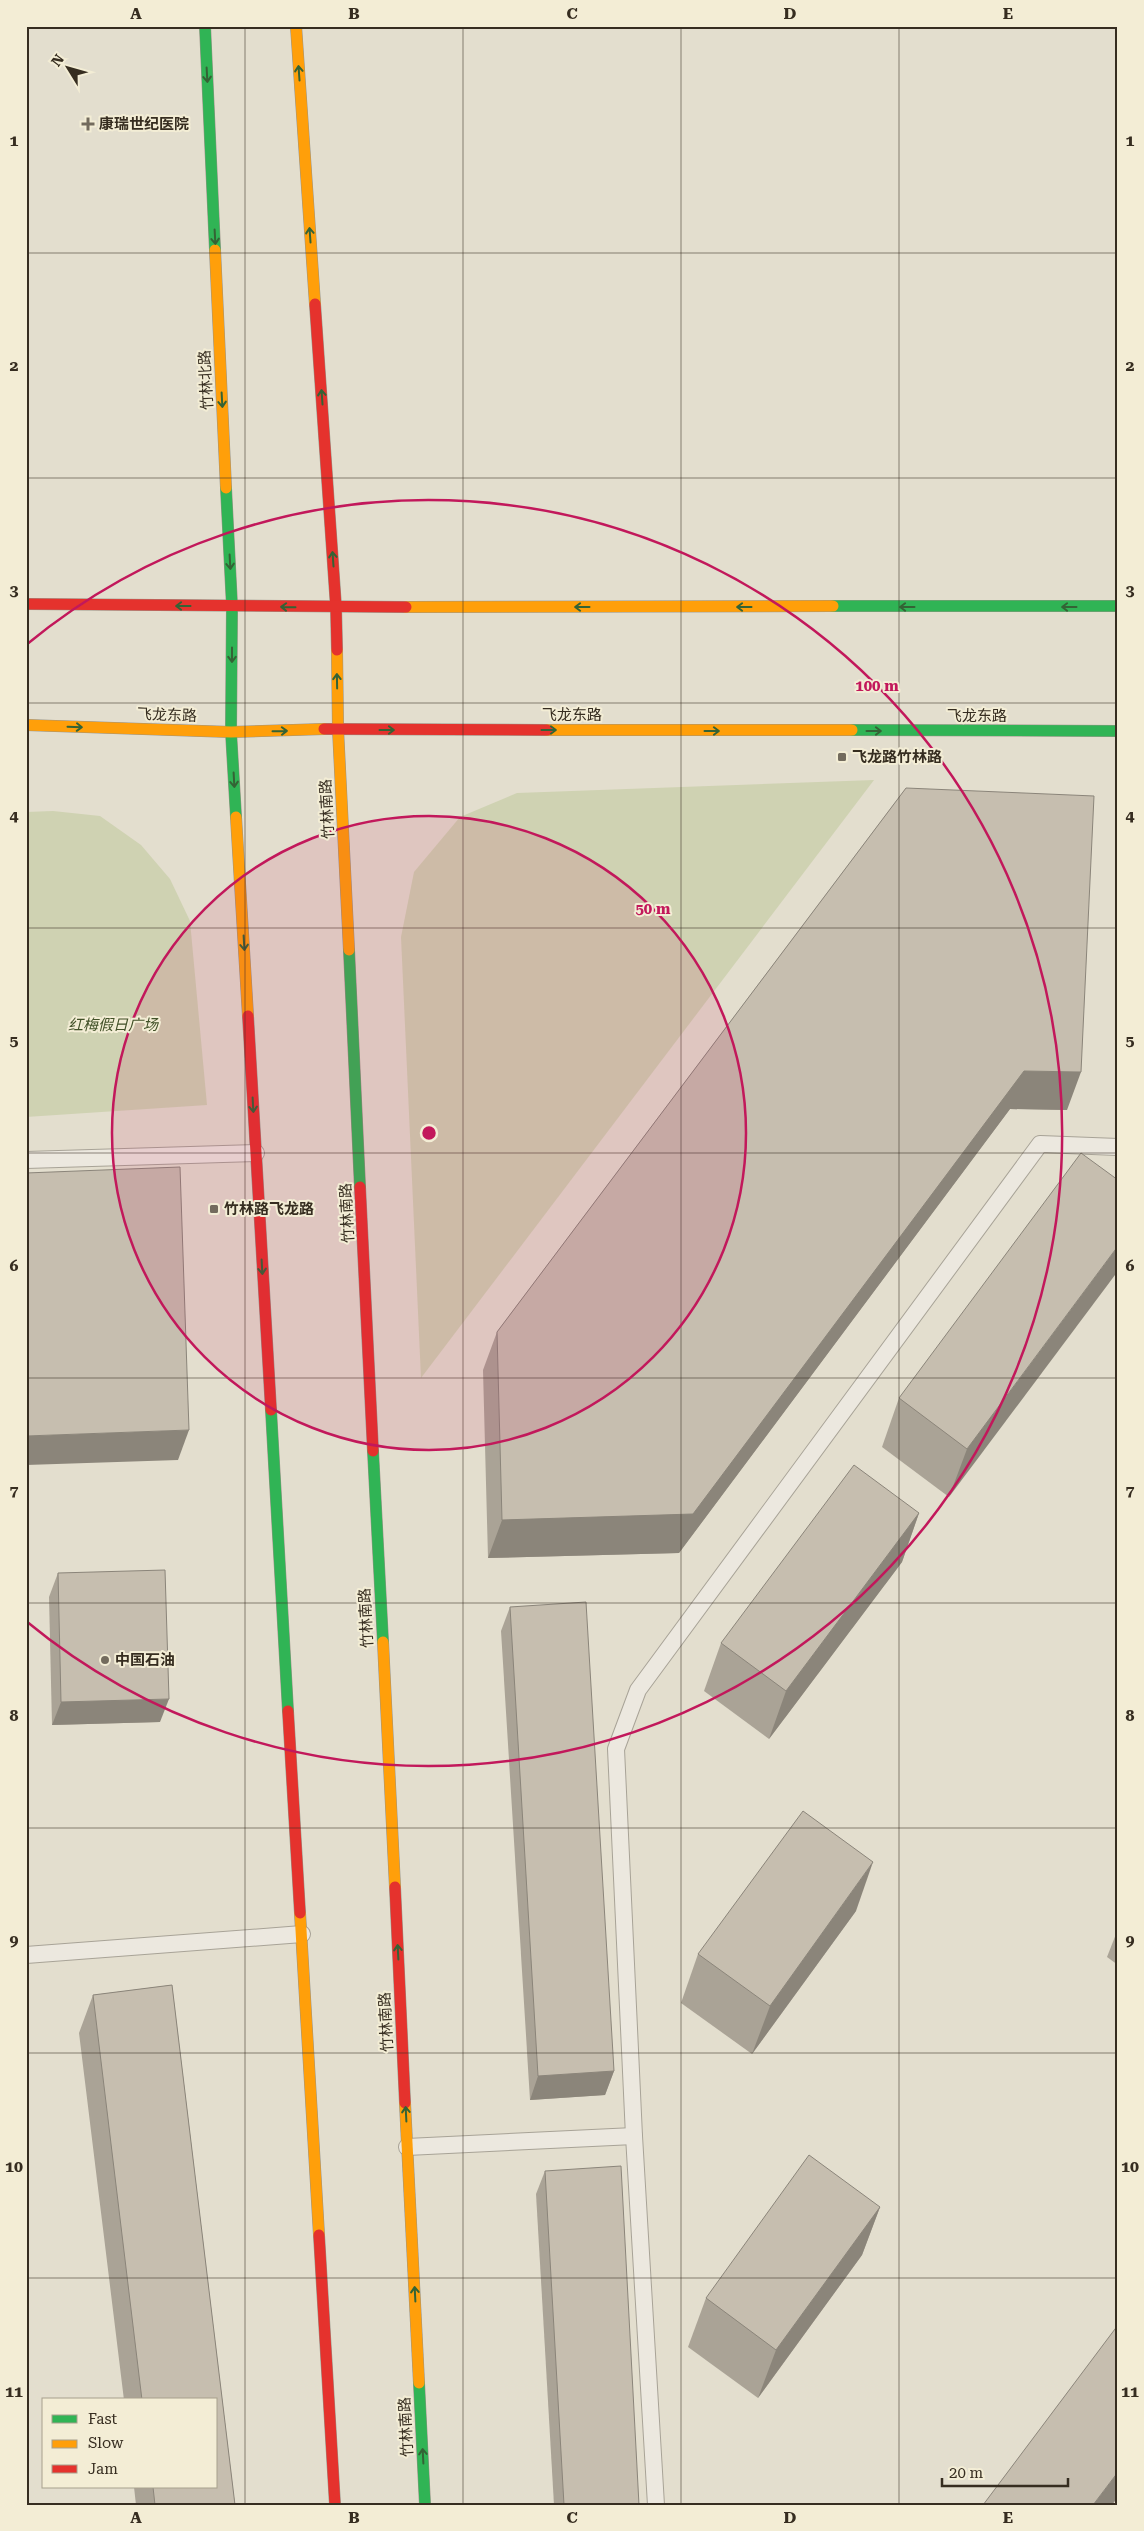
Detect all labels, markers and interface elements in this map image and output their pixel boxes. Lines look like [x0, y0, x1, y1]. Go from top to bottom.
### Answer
text: A [130, 4, 142, 23]
text: B [348, 4, 360, 23]
text: C [566, 4, 578, 23]
text: D [784, 4, 797, 23]
text: E [1003, 4, 1013, 23]
north arrow [42, 42, 92, 92]
text: N [48, 51, 67, 69]
one-way arrow [295, 65, 304, 81]
one-way arrow [202, 66, 212, 83]
place label: 康瑞世纪医院 [99, 115, 189, 133]
marker: 康瑞世纪医院 [81, 117, 95, 131]
text: 1 [10, 131, 19, 150]
text: 1 [1126, 131, 1135, 150]
one-way arrow [306, 227, 315, 243]
one-way arrow [210, 229, 219, 245]
street label: 竹林北路 [195, 350, 217, 410]
text: 2 [10, 356, 19, 375]
text: 2 [1126, 356, 1135, 375]
one-way arrow [317, 389, 326, 405]
one-way arrow [218, 391, 227, 407]
one-way arrow [328, 551, 338, 567]
one-way arrow [225, 554, 235, 570]
text: 3 [10, 581, 19, 600]
text: 3 [1126, 581, 1135, 600]
one-way arrow [176, 601, 192, 611]
one-way arrow [280, 602, 296, 612]
one-way arrow [574, 602, 590, 612]
one-way arrow [736, 602, 752, 612]
one-way arrow [899, 602, 915, 612]
one-way arrow [1061, 602, 1078, 612]
one-way arrow [227, 646, 237, 663]
one-way arrow [332, 673, 342, 689]
text: 100 m [855, 677, 899, 695]
street label: 飞龙东路 [137, 705, 197, 725]
street label: 飞龙东路 [542, 706, 602, 724]
street label: 飞龙东路 [947, 707, 1007, 725]
one-way arrow [67, 722, 83, 731]
one-way arrow [378, 725, 394, 735]
one-way arrow [540, 725, 557, 735]
one-way arrow [272, 726, 288, 735]
one-way arrow [703, 726, 719, 736]
one-way arrow [866, 726, 882, 736]
place label: 飞龙路竹林路 [852, 748, 942, 766]
marker: 飞龙路竹林路 [836, 751, 848, 763]
one-way arrow [230, 772, 239, 788]
street label: 竹林南路 [316, 779, 338, 839]
text: 4 [10, 806, 19, 825]
text: 4 [1126, 806, 1135, 825]
text: 50 m [635, 900, 671, 918]
one-way arrow [239, 934, 248, 950]
park label: 红梅假日广场 [68, 1016, 160, 1034]
text: 5 [10, 1031, 19, 1050]
text: 5 [1126, 1031, 1135, 1050]
one-way arrow [248, 1097, 257, 1113]
centre of rings [420, 1124, 438, 1142]
street label: 竹林南路 [336, 1183, 358, 1243]
place label: 竹林路飞龙路 [224, 1200, 314, 1218]
marker: 竹林路飞龙路 [208, 1203, 220, 1215]
text: 6 [10, 1256, 19, 1275]
text: 6 [1126, 1256, 1135, 1275]
one-way arrow [258, 1259, 267, 1275]
text: 7 [10, 1481, 19, 1500]
text: 7 [1126, 1481, 1135, 1500]
street label: 竹林南路 [355, 1588, 377, 1648]
place label: 中国石油 [115, 1651, 175, 1669]
marker: 中国石油 [99, 1654, 111, 1666]
text: 8 [10, 1706, 19, 1725]
text: 8 [1126, 1706, 1135, 1725]
text: 9 [10, 1931, 19, 1950]
text: 9 [1126, 1931, 1135, 1950]
one-way arrow [393, 1944, 402, 1960]
street label: 竹林南路 [375, 1992, 397, 2052]
one-way arrow [401, 2106, 410, 2122]
text: 10 [5, 2157, 23, 2176]
text: 10 [1121, 2157, 1139, 2176]
one-way arrow [410, 2286, 419, 2302]
text: 11 [5, 2382, 23, 2401]
text: 11 [1121, 2382, 1139, 2401]
street label: 竹林南路 [395, 2397, 417, 2457]
legend [42, 2398, 218, 2488]
text: Fast [88, 2410, 118, 2428]
text: Slow [88, 2434, 124, 2452]
one-way arrow [418, 2448, 427, 2464]
scale bar [942, 2456, 1068, 2488]
text: Jam [88, 2460, 118, 2478]
text: 20 m [949, 2464, 984, 2482]
text: A [130, 2508, 142, 2527]
text: B [348, 2508, 360, 2527]
text: C [566, 2508, 578, 2527]
text: D [784, 2508, 797, 2527]
text: E [1003, 2508, 1013, 2527]

